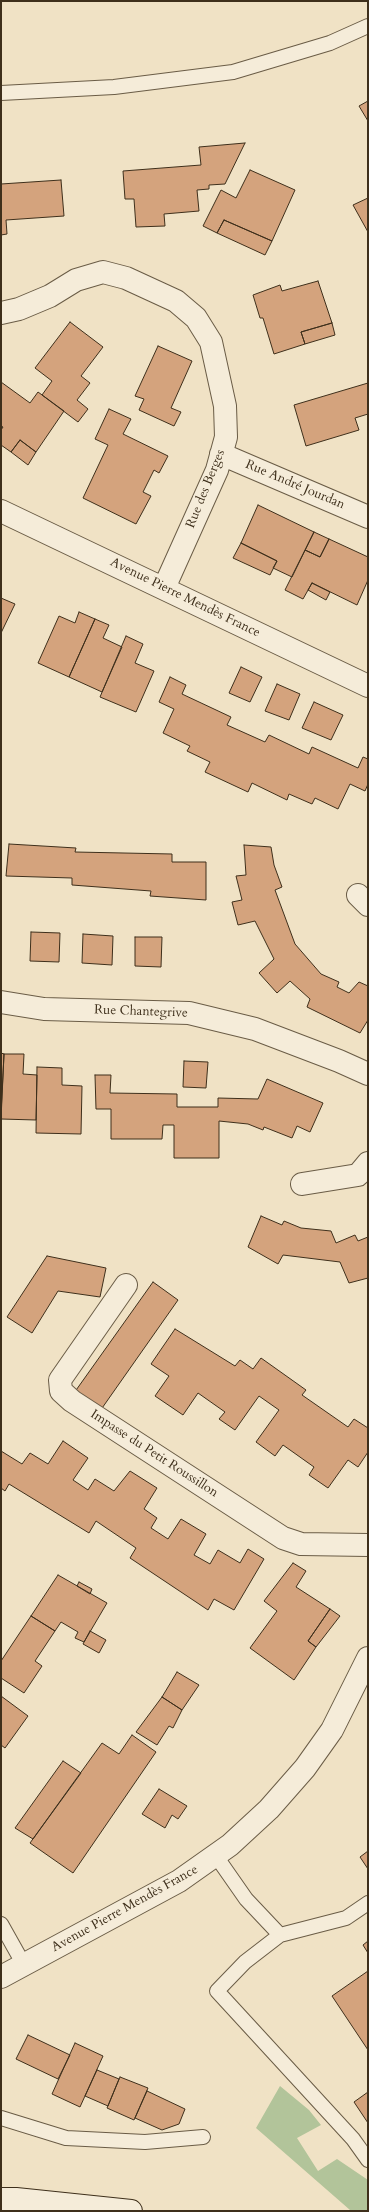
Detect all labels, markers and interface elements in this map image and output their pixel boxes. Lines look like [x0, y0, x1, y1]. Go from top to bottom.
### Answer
street label: Rue des Berges [183, 447, 229, 531]
street label: Rue André Jourdan [243, 457, 347, 513]
street label: Avenue Pierre Mendès France [107, 555, 263, 641]
street label: Rue Chantegrive [94, 1003, 188, 1021]
street label: Impasse du Petit Roussillon [87, 1407, 221, 1501]
street label: Avenue Pierre Mendès France [49, 1862, 201, 1956]

